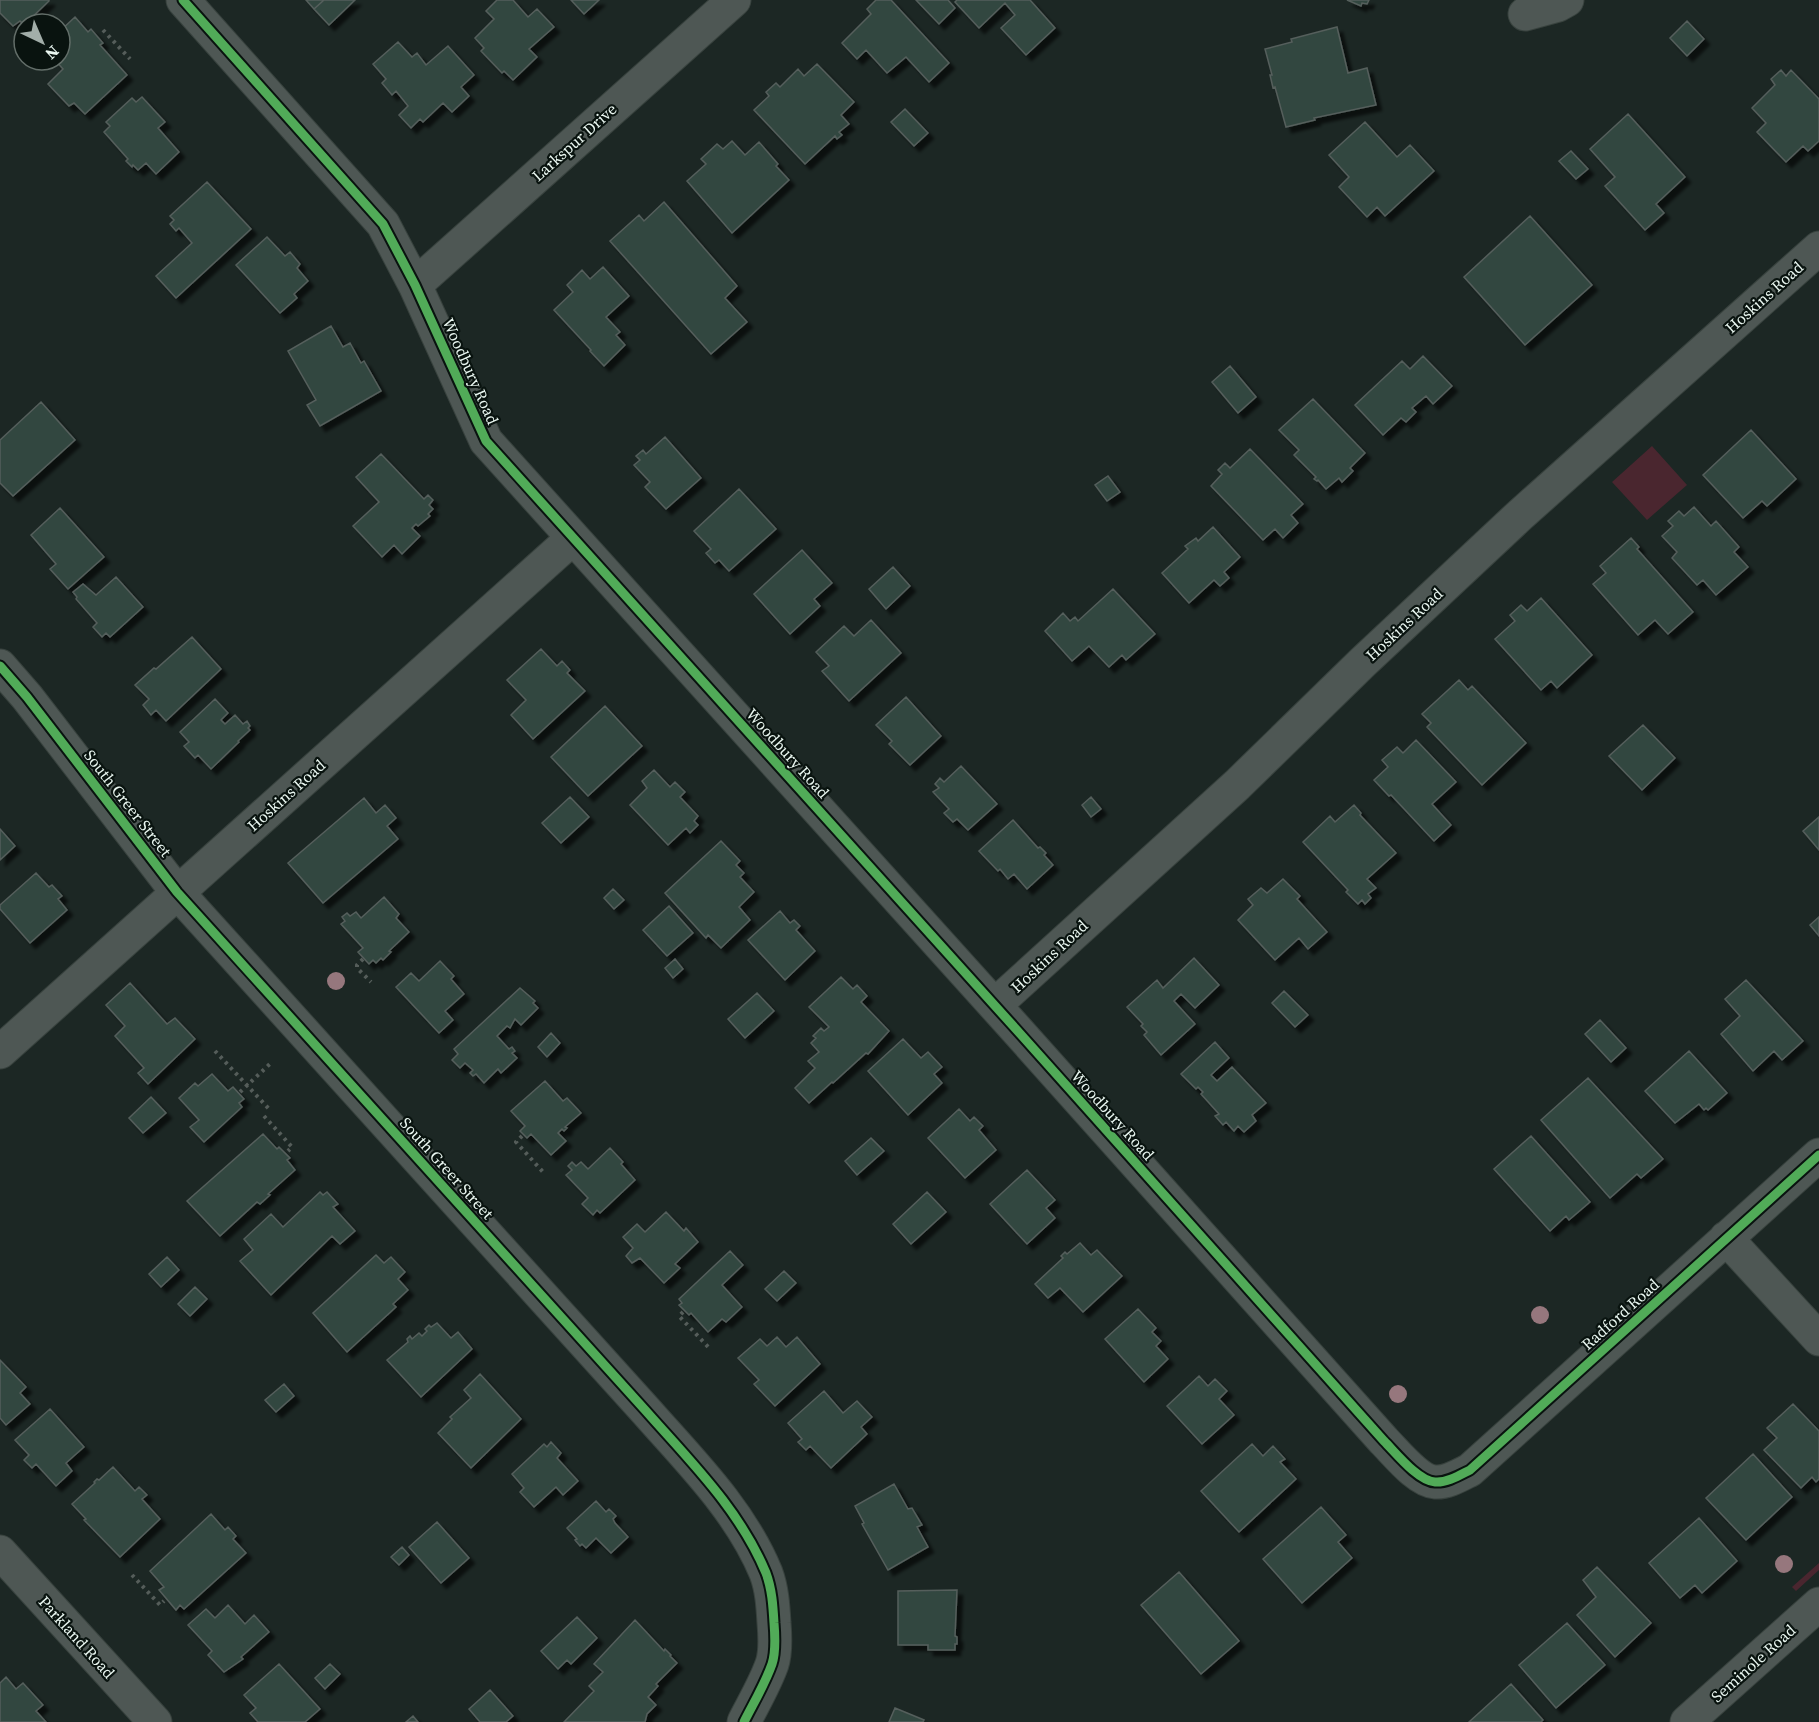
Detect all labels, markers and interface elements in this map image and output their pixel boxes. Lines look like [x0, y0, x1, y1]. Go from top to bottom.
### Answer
north arrow [12, 12, 72, 72]
text: N [40, 41, 64, 65]
street label: Larkspur Drive [527, 98, 621, 186]
street label: Hoskins Road [1720, 256, 1808, 338]
street label: Woodbury Road [438, 314, 504, 428]
street label: Hoskins Road [1361, 583, 1447, 665]
street label: Woodbury Road [742, 703, 834, 803]
street label: South Greer Street [79, 745, 177, 862]
street label: Hoskins Road [242, 754, 330, 836]
street label: Hoskins Road [1006, 915, 1092, 997]
street label: Woodbury Road [1067, 1065, 1159, 1165]
street label: South Greer Street [395, 1112, 499, 1224]
street label: Radford Road [1576, 1273, 1664, 1355]
street label: Parkland Road [34, 1591, 120, 1683]
street label: Seminole Road [1706, 1619, 1800, 1707]

